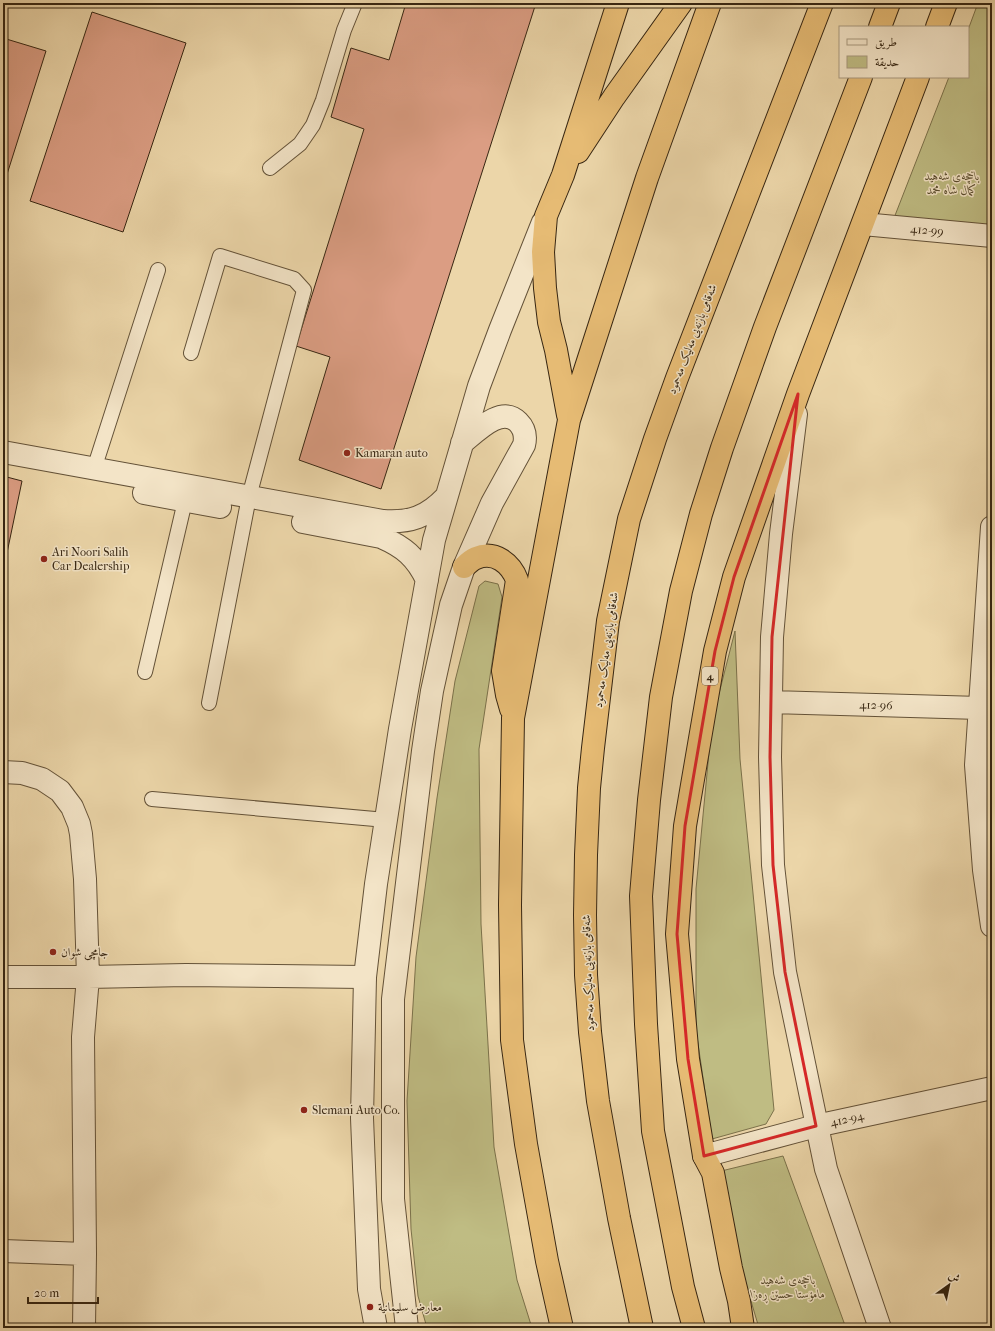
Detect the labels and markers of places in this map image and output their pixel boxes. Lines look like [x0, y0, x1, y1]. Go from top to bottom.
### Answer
place label: Kamaran auto [355, 446, 428, 460]
marker: Kamaran auto [342, 448, 352, 458]
place label: Ari Noori Salih Car Dealership [51, 545, 130, 573]
marker: Ari Noori Salih Car Dealership [39, 554, 49, 564]
place label: جامچی شوان [61, 945, 108, 961]
marker: جامچی شوان [48, 947, 58, 957]
place label: Slemani Auto Co. [312, 1103, 400, 1117]
marker: Slemani Auto Co. [299, 1105, 309, 1115]
place label: معارض سليمانية [378, 1300, 442, 1315]
marker: معارض سليمانية [365, 1302, 375, 1312]

